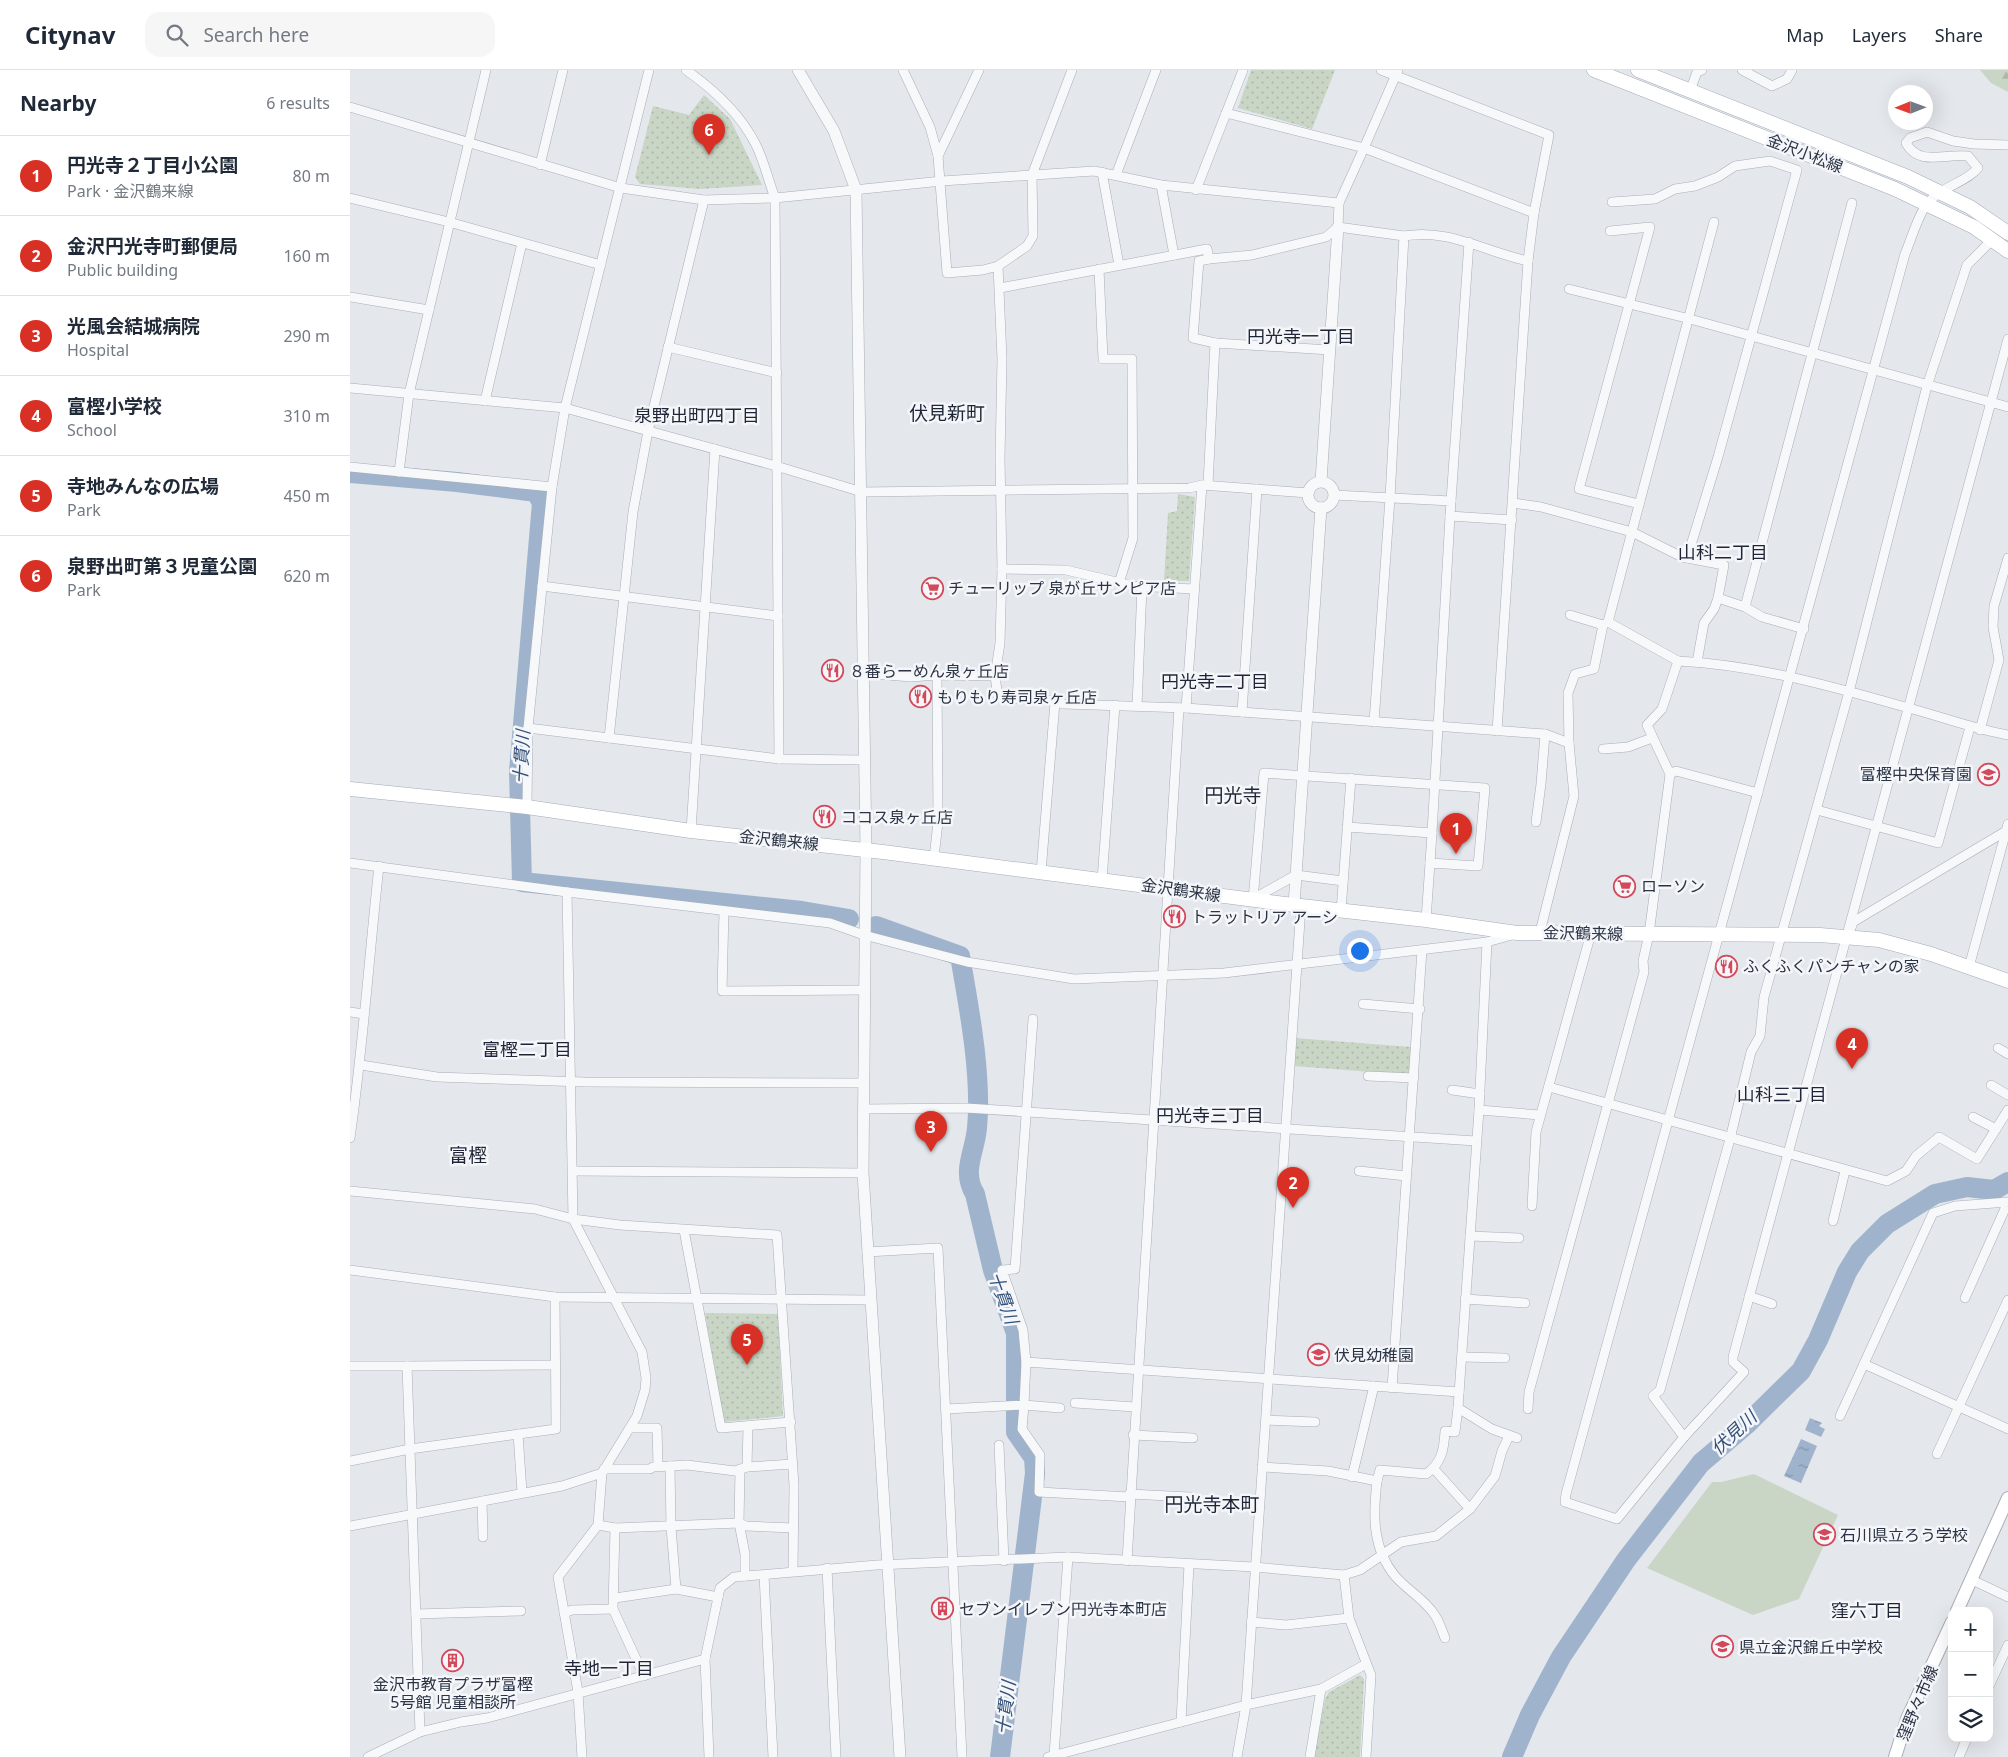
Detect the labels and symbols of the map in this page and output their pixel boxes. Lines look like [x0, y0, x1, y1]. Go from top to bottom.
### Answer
north arrow [1888, 85, 1933, 130]
pin: 6 [693, 114, 725, 155]
street label: 金沢小松線 [1764, 128, 1846, 178]
district label: 円光寺一丁目 [1247, 324, 1355, 348]
district label: 伏見新町 [909, 400, 985, 426]
district label: 泉野出町四丁目 [634, 403, 760, 427]
district label: 山科二丁目 [1678, 540, 1768, 564]
supermarket icon: チューリップ 泉が丘サンピア店 [920, 576, 944, 600]
place label: チューリップ 泉が丘サンピア店 [948, 577, 1176, 599]
restaurant icon: ８番らーめん泉ヶ丘店 [821, 659, 845, 683]
place label: ８番らーめん泉ヶ丘店 [849, 660, 1009, 682]
district label: 円光寺二丁目 [1161, 669, 1269, 693]
restaurant icon: もりもり寿司泉ヶ丘店 [909, 685, 933, 709]
place label: もりもり寿司泉ヶ丘店 [937, 686, 1097, 708]
water label: 十貫川 [508, 727, 535, 785]
school or university icon: 富樫中央保育園 [1976, 762, 2000, 786]
place label: 富樫中央保育園 [1860, 763, 1972, 785]
district label: 円光寺 [1204, 782, 1262, 808]
restaurant icon: ココス泉ヶ丘店 [813, 805, 837, 829]
place label: ココス泉ヶ丘店 [841, 806, 953, 828]
pin: 1 [1440, 813, 1472, 854]
street label: 金沢鶴来線 [738, 825, 820, 855]
street label: 金沢鶴来線 [1140, 874, 1222, 906]
supermarket icon: ローソン [1613, 874, 1637, 898]
place label: ローソン [1641, 875, 1705, 897]
restaurant icon: トラットリア アーシ [1163, 905, 1187, 929]
place label: トラットリア アーシ [1191, 906, 1338, 928]
street label: 金沢鶴来線 [1543, 921, 1623, 945]
your location [1347, 938, 1373, 964]
restaurant icon: ふくふくパンチャンの家 [1715, 954, 1739, 978]
place label: ふくふくパンチャンの家 [1743, 955, 1920, 977]
pin: 4 [1836, 1028, 1868, 1069]
district label: 富樫二丁目 [482, 1037, 572, 1061]
district label: 山科三丁目 [1737, 1082, 1827, 1106]
district label: 円光寺三丁目 [1156, 1103, 1264, 1127]
pin: 3 [915, 1111, 947, 1152]
district label: 富樫 [449, 1142, 487, 1168]
pin: 2 [1277, 1167, 1309, 1208]
water label: 十貫川 [983, 1268, 1025, 1329]
pin: 5 [731, 1324, 763, 1365]
school or university icon: 伏見幼稚園 [1306, 1343, 1330, 1367]
place label: 伏見幼稚園 [1334, 1344, 1414, 1366]
water label: 伏見川 [1705, 1404, 1763, 1459]
district label: 円光寺本町 [1164, 1491, 1260, 1517]
school or university icon: 石川県立ろう学校 [1812, 1523, 1836, 1547]
place label: 石川県立ろう学校 [1840, 1524, 1968, 1546]
building icon: セブンイレブン円光寺本町店 [931, 1597, 955, 1621]
place label: セブンイレブン円光寺本町店 [959, 1598, 1167, 1620]
district label: 窪六丁目 [1831, 1598, 1903, 1622]
school or university icon: 県立金沢錦丘中学校 [1711, 1635, 1735, 1659]
place label: 県立金沢錦丘中学校 [1739, 1636, 1883, 1658]
building icon: 金沢市教育プラザ富樫 5号館 児童相談所 [441, 1648, 465, 1672]
district label: 寺地一丁目 [564, 1656, 654, 1680]
street label: 窪野々市線 [1891, 1662, 1943, 1744]
place label: 金沢市教育プラザ富樫 5号館 児童相談所 [373, 1673, 533, 1713]
water label: 十貫川 [990, 1678, 1020, 1736]

